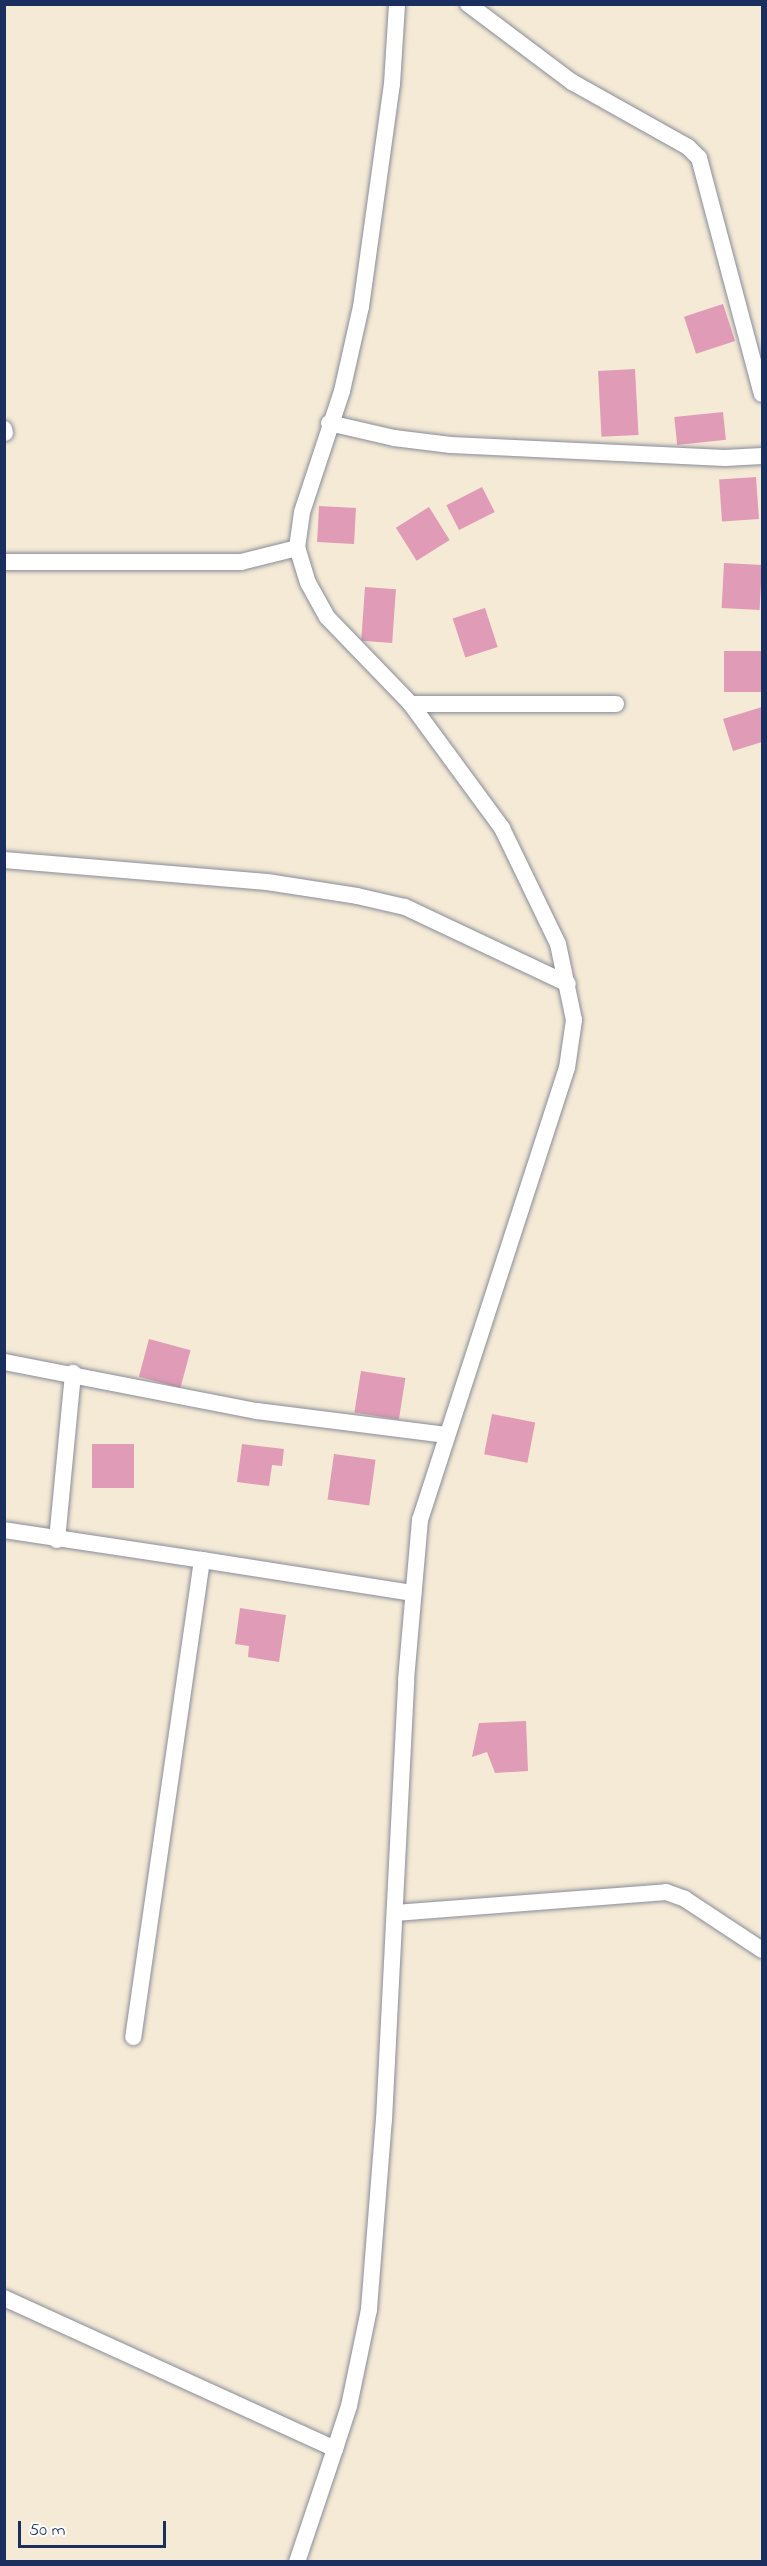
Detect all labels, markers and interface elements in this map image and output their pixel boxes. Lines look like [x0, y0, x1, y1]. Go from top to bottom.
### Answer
scale bar [21, 2509, 170, 2547]
text: 50 m [29, 2518, 66, 2544]

